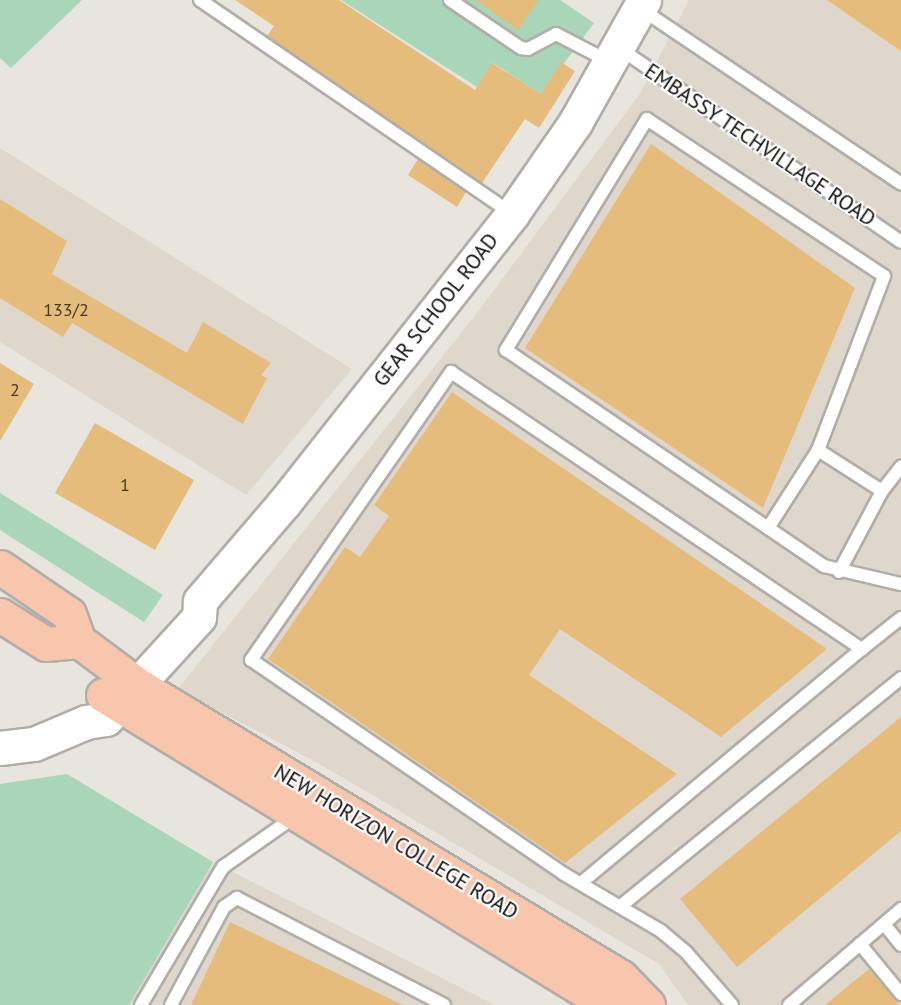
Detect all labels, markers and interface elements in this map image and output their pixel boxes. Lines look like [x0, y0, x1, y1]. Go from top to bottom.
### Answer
street label: EMBASSY TECHVILLAGE ROAD [639, 58, 881, 232]
street label: GEAR SCHOOL ROAD [368, 228, 504, 392]
house number: 133/2 [43, 299, 89, 321]
house number: 2 [10, 379, 20, 401]
house number: 1 [120, 474, 130, 496]
street label: NEW HORIZON COLLEGE ROAD [269, 759, 523, 925]

